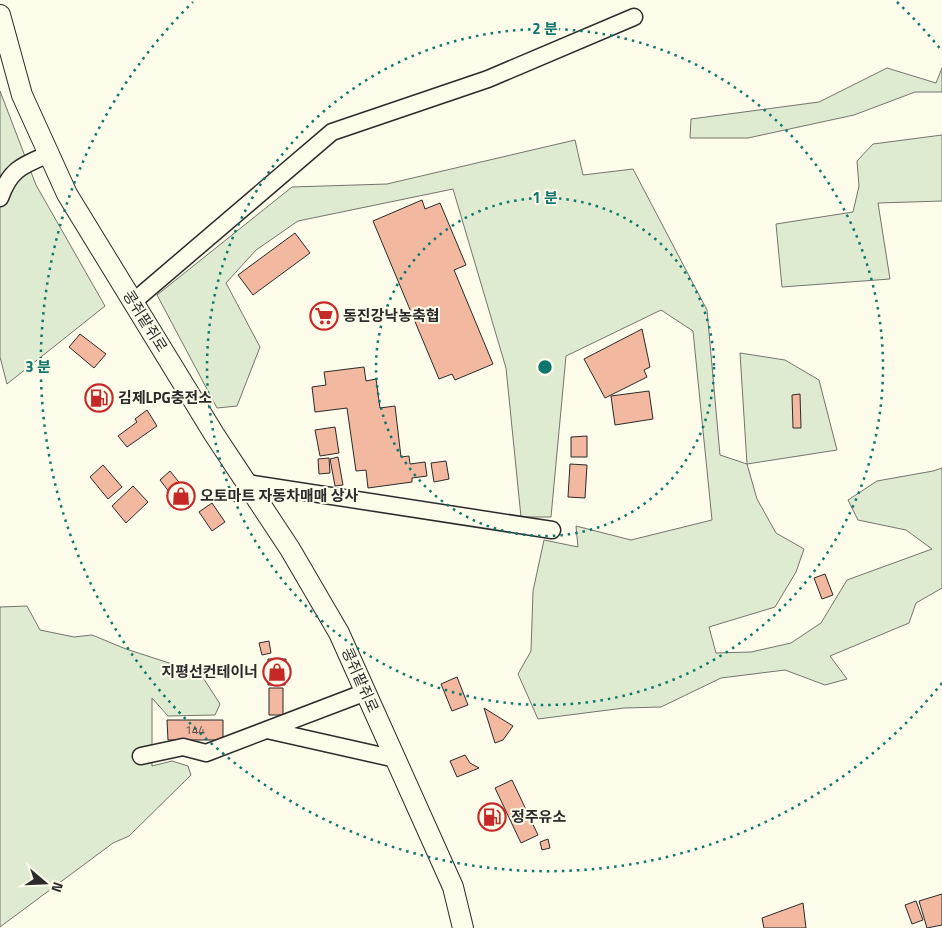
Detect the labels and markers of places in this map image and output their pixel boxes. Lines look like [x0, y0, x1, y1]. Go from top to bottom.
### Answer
supermarket icon: 동진강낙농축협 [309, 301, 339, 331]
place label: 동진강낙농축협 [343, 304, 440, 327]
centre of rings [536, 358, 554, 376]
fuel station icon: 김제LPG충전소 [84, 383, 114, 413]
place label: 김제LPG충전소 [118, 386, 212, 409]
shop icon: 오토마트 자동차매매 상사 [166, 481, 196, 511]
place label: 오토마트 자동차매매 상사 [200, 484, 359, 507]
shop icon: 지평선컨테이너 [262, 657, 292, 687]
place label: 지평선컨테이너 [161, 660, 258, 683]
fuel station icon: 정주유소 [477, 802, 507, 832]
place label: 정주유소 [511, 805, 566, 828]

